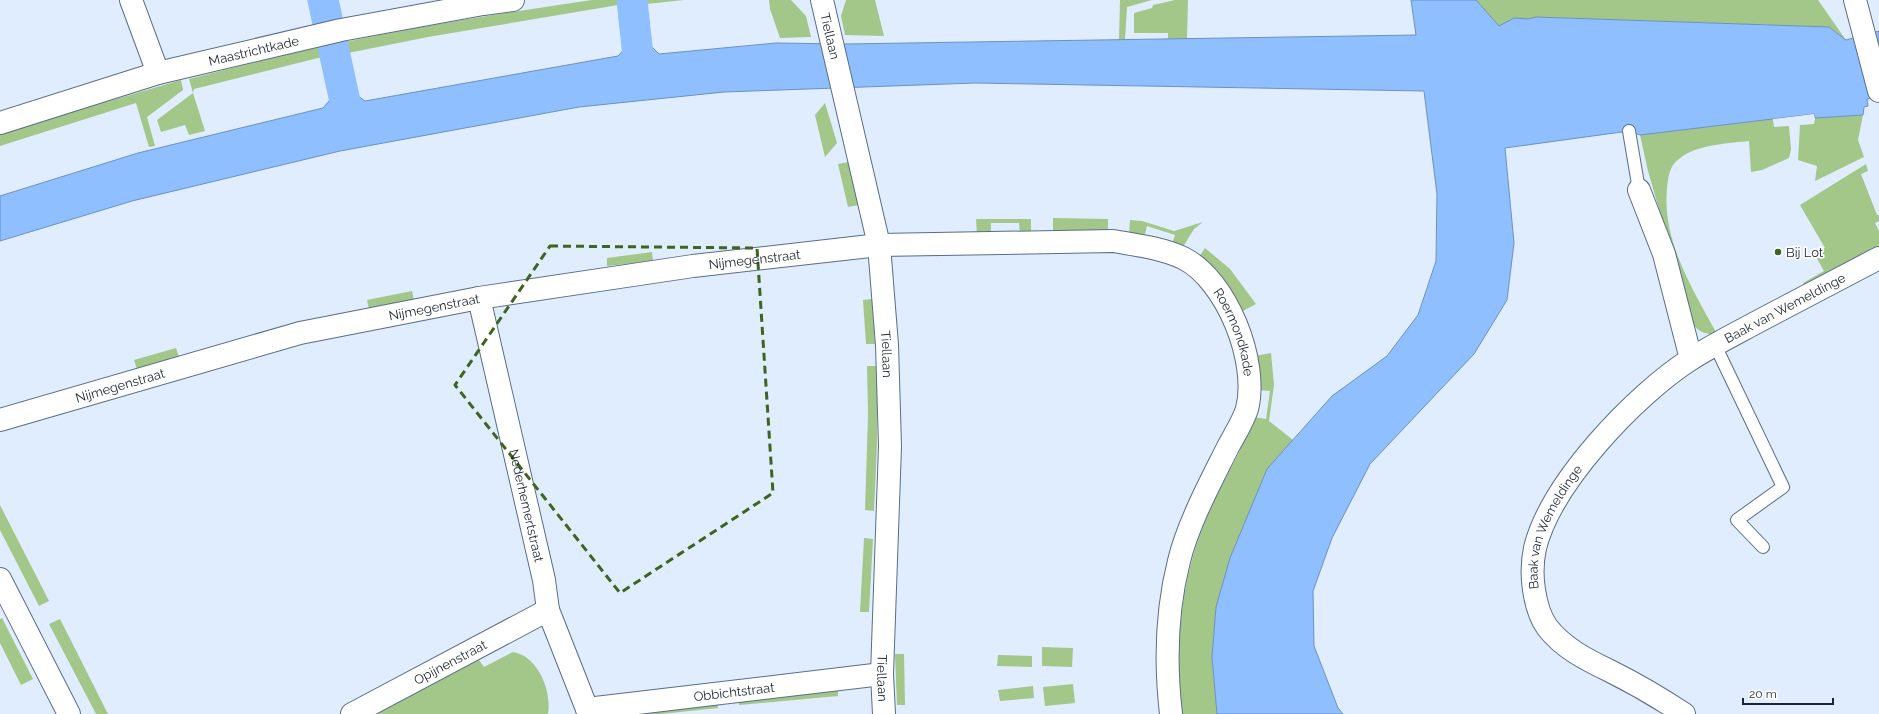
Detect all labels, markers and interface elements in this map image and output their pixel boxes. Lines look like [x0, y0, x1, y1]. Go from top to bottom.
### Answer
street label: Tiellaan [818, 11, 843, 61]
street label: Maastrichtkade [207, 33, 301, 68]
place label: Bij Lot [1786, 245, 1824, 260]
street label: Nijmegenstraat [708, 246, 802, 272]
marker: Bij Lot [1773, 247, 1783, 257]
street label: Baak van Wemeldinge [1722, 269, 1848, 346]
street label: Roermondkade [1211, 285, 1257, 377]
street label: Nijmegenstraat [387, 290, 482, 323]
street label: Tiellaan [878, 330, 895, 378]
street label: Nijmegenstraat [74, 365, 167, 405]
street label: Nederhemertstraat [507, 448, 547, 564]
street label: Baak van Wemeldinge [1525, 461, 1585, 590]
street label: Opijnenstraat [411, 636, 489, 687]
street label: Tiellaan [874, 654, 891, 702]
street label: Obbichtstraat [693, 679, 776, 704]
scale bar [1743, 680, 1833, 706]
text: 20 m [1749, 687, 1777, 701]

